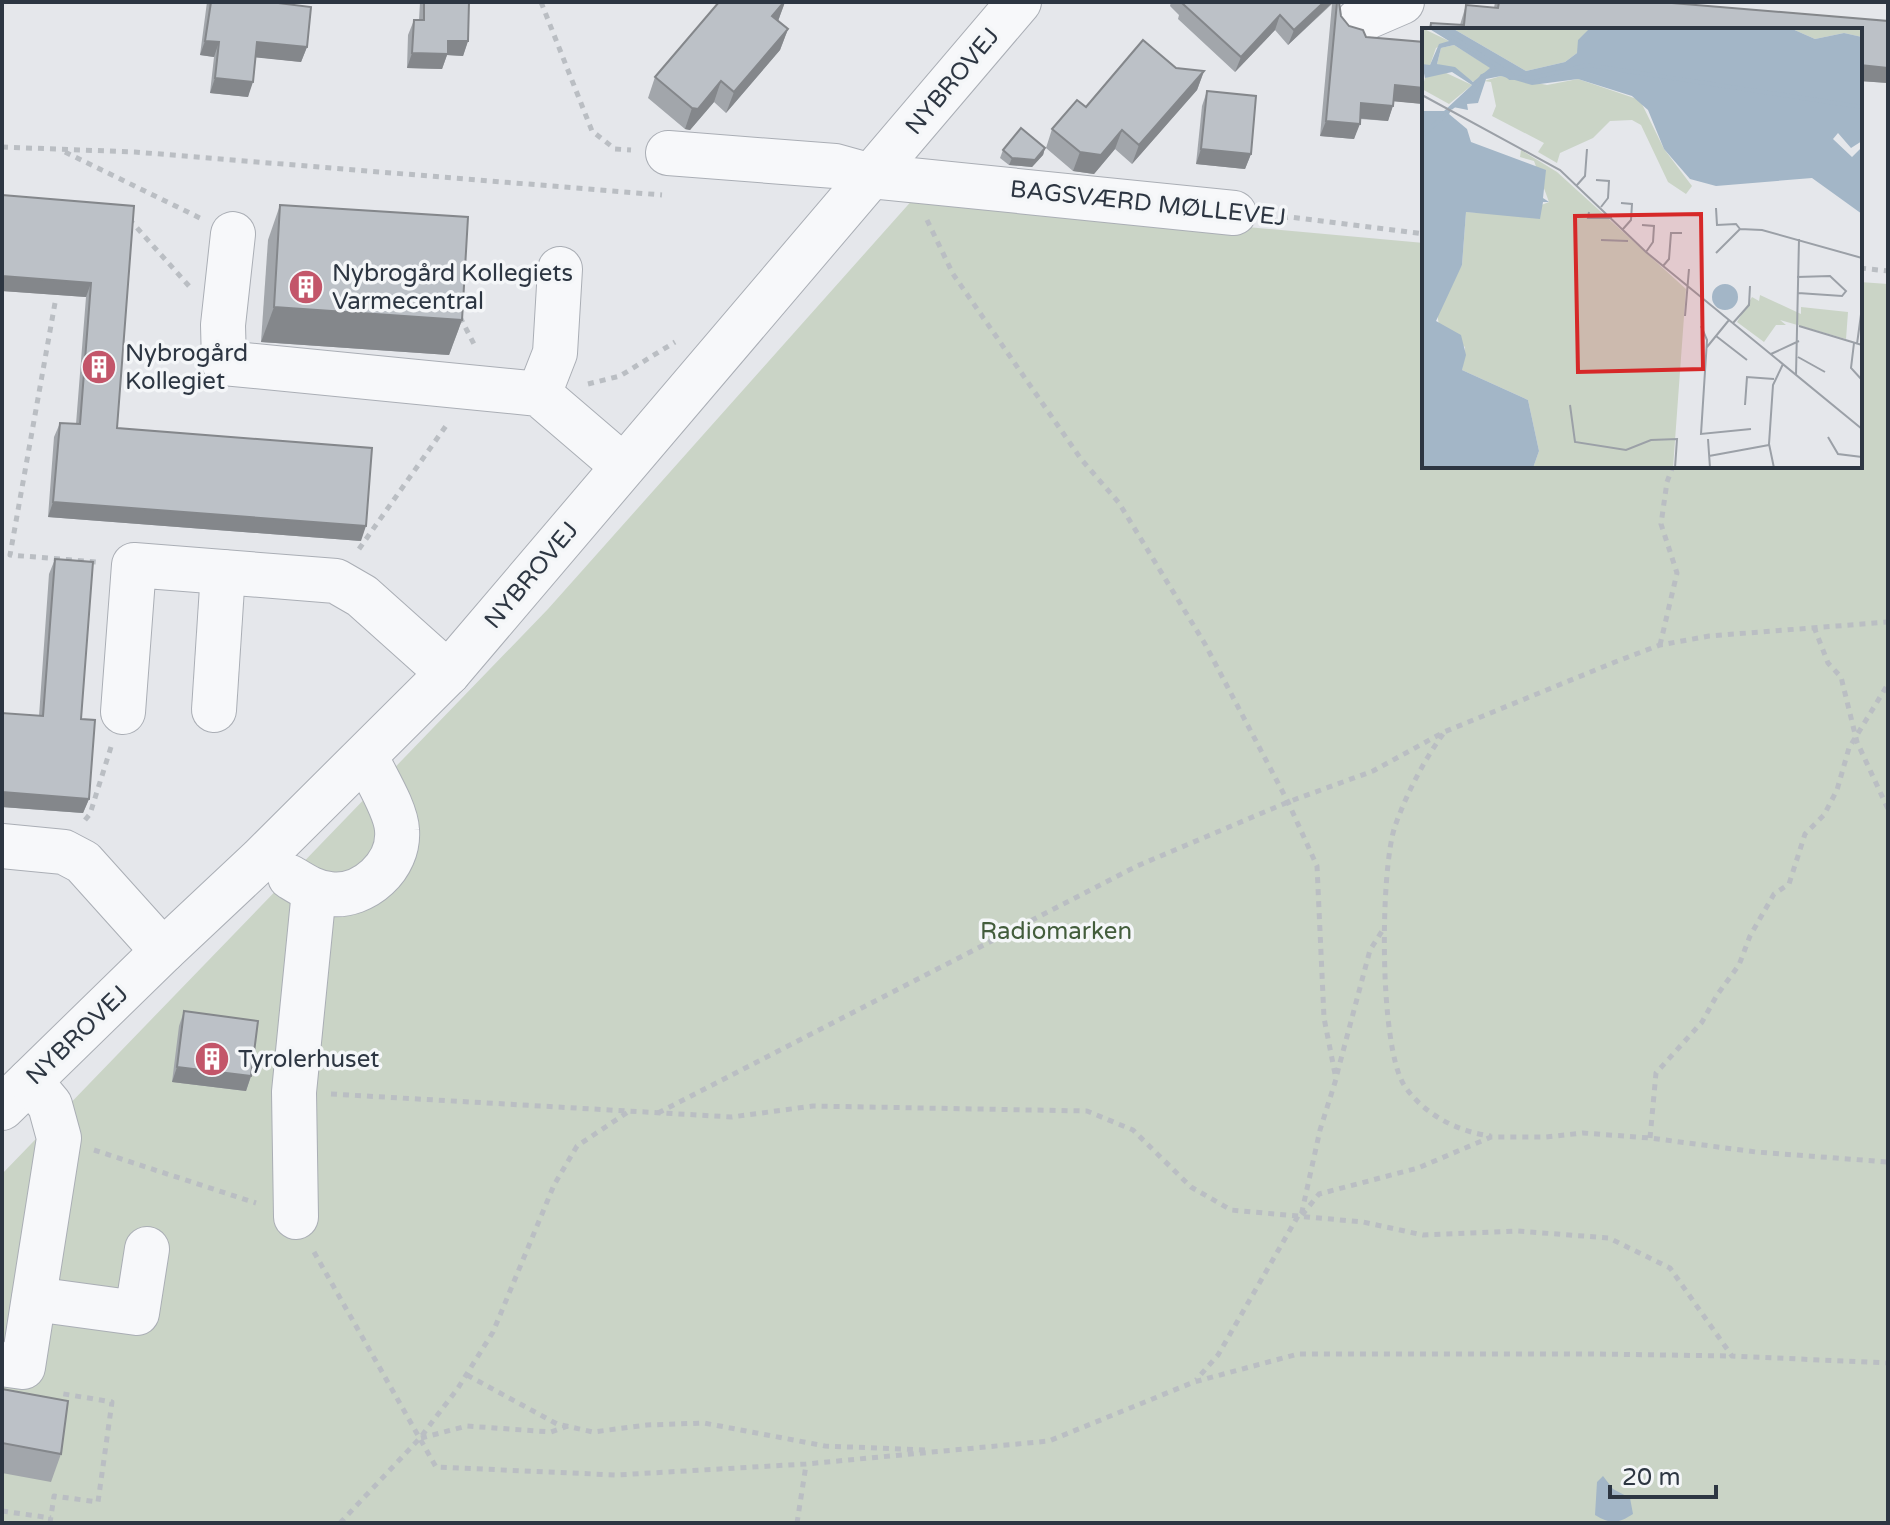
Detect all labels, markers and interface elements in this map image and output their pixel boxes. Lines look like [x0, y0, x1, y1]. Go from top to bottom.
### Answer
street label: NYBROVEJ [899, 22, 1005, 141]
inset map [1422, 28, 1862, 468]
street label: BAGSVÆRD MØLLEVEJ [1008, 175, 1288, 232]
place label: Nybrogård Kollegiets Varmecentral [332, 259, 573, 316]
building icon: Nybrogård Kollegiets Varmecentral [287, 268, 325, 306]
place label: Nybrogård Kollegiet [125, 339, 248, 396]
building icon: Nybrogård Kollegiet [80, 348, 118, 386]
street label: NYBROVEJ [478, 516, 584, 635]
park label: Radiomarken [980, 917, 1132, 946]
street label: NYBROVEJ [20, 980, 134, 1091]
building icon: Tyrolerhuset [193, 1040, 231, 1078]
place label: Tyrolerhuset [238, 1045, 379, 1074]
scale bar [1610, 1449, 1716, 1499]
text: 20 m [1622, 1463, 1680, 1492]

